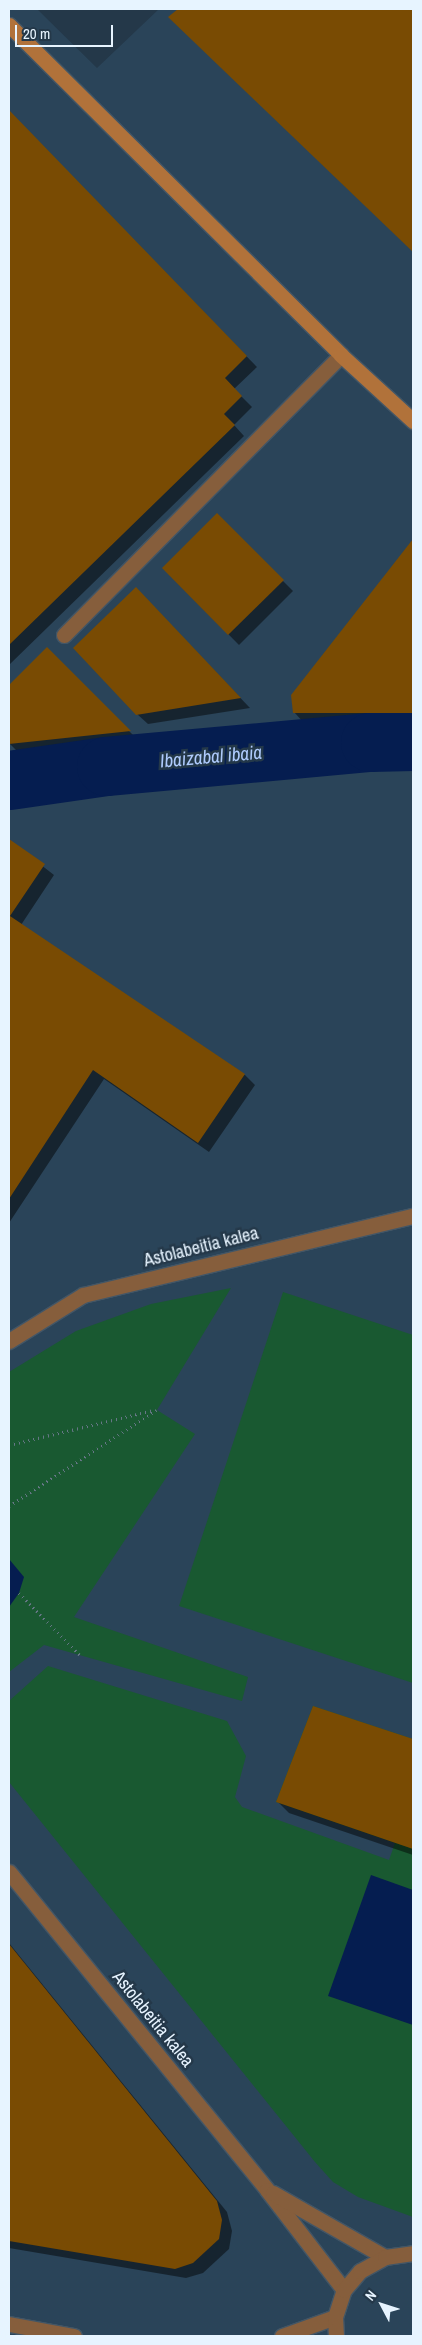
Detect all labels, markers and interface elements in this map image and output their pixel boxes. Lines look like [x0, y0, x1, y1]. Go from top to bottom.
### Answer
scale bar [18, 15, 115, 47]
text: 20 m [23, 23, 50, 44]
water label: Ibaizabal ibaia [159, 741, 263, 773]
street label: Astolabeitia kalea [141, 1222, 261, 1272]
street label: Astolabeitia kalea [108, 1967, 198, 2071]
north arrow [357, 2280, 407, 2330]
text: N [361, 2286, 380, 2304]

